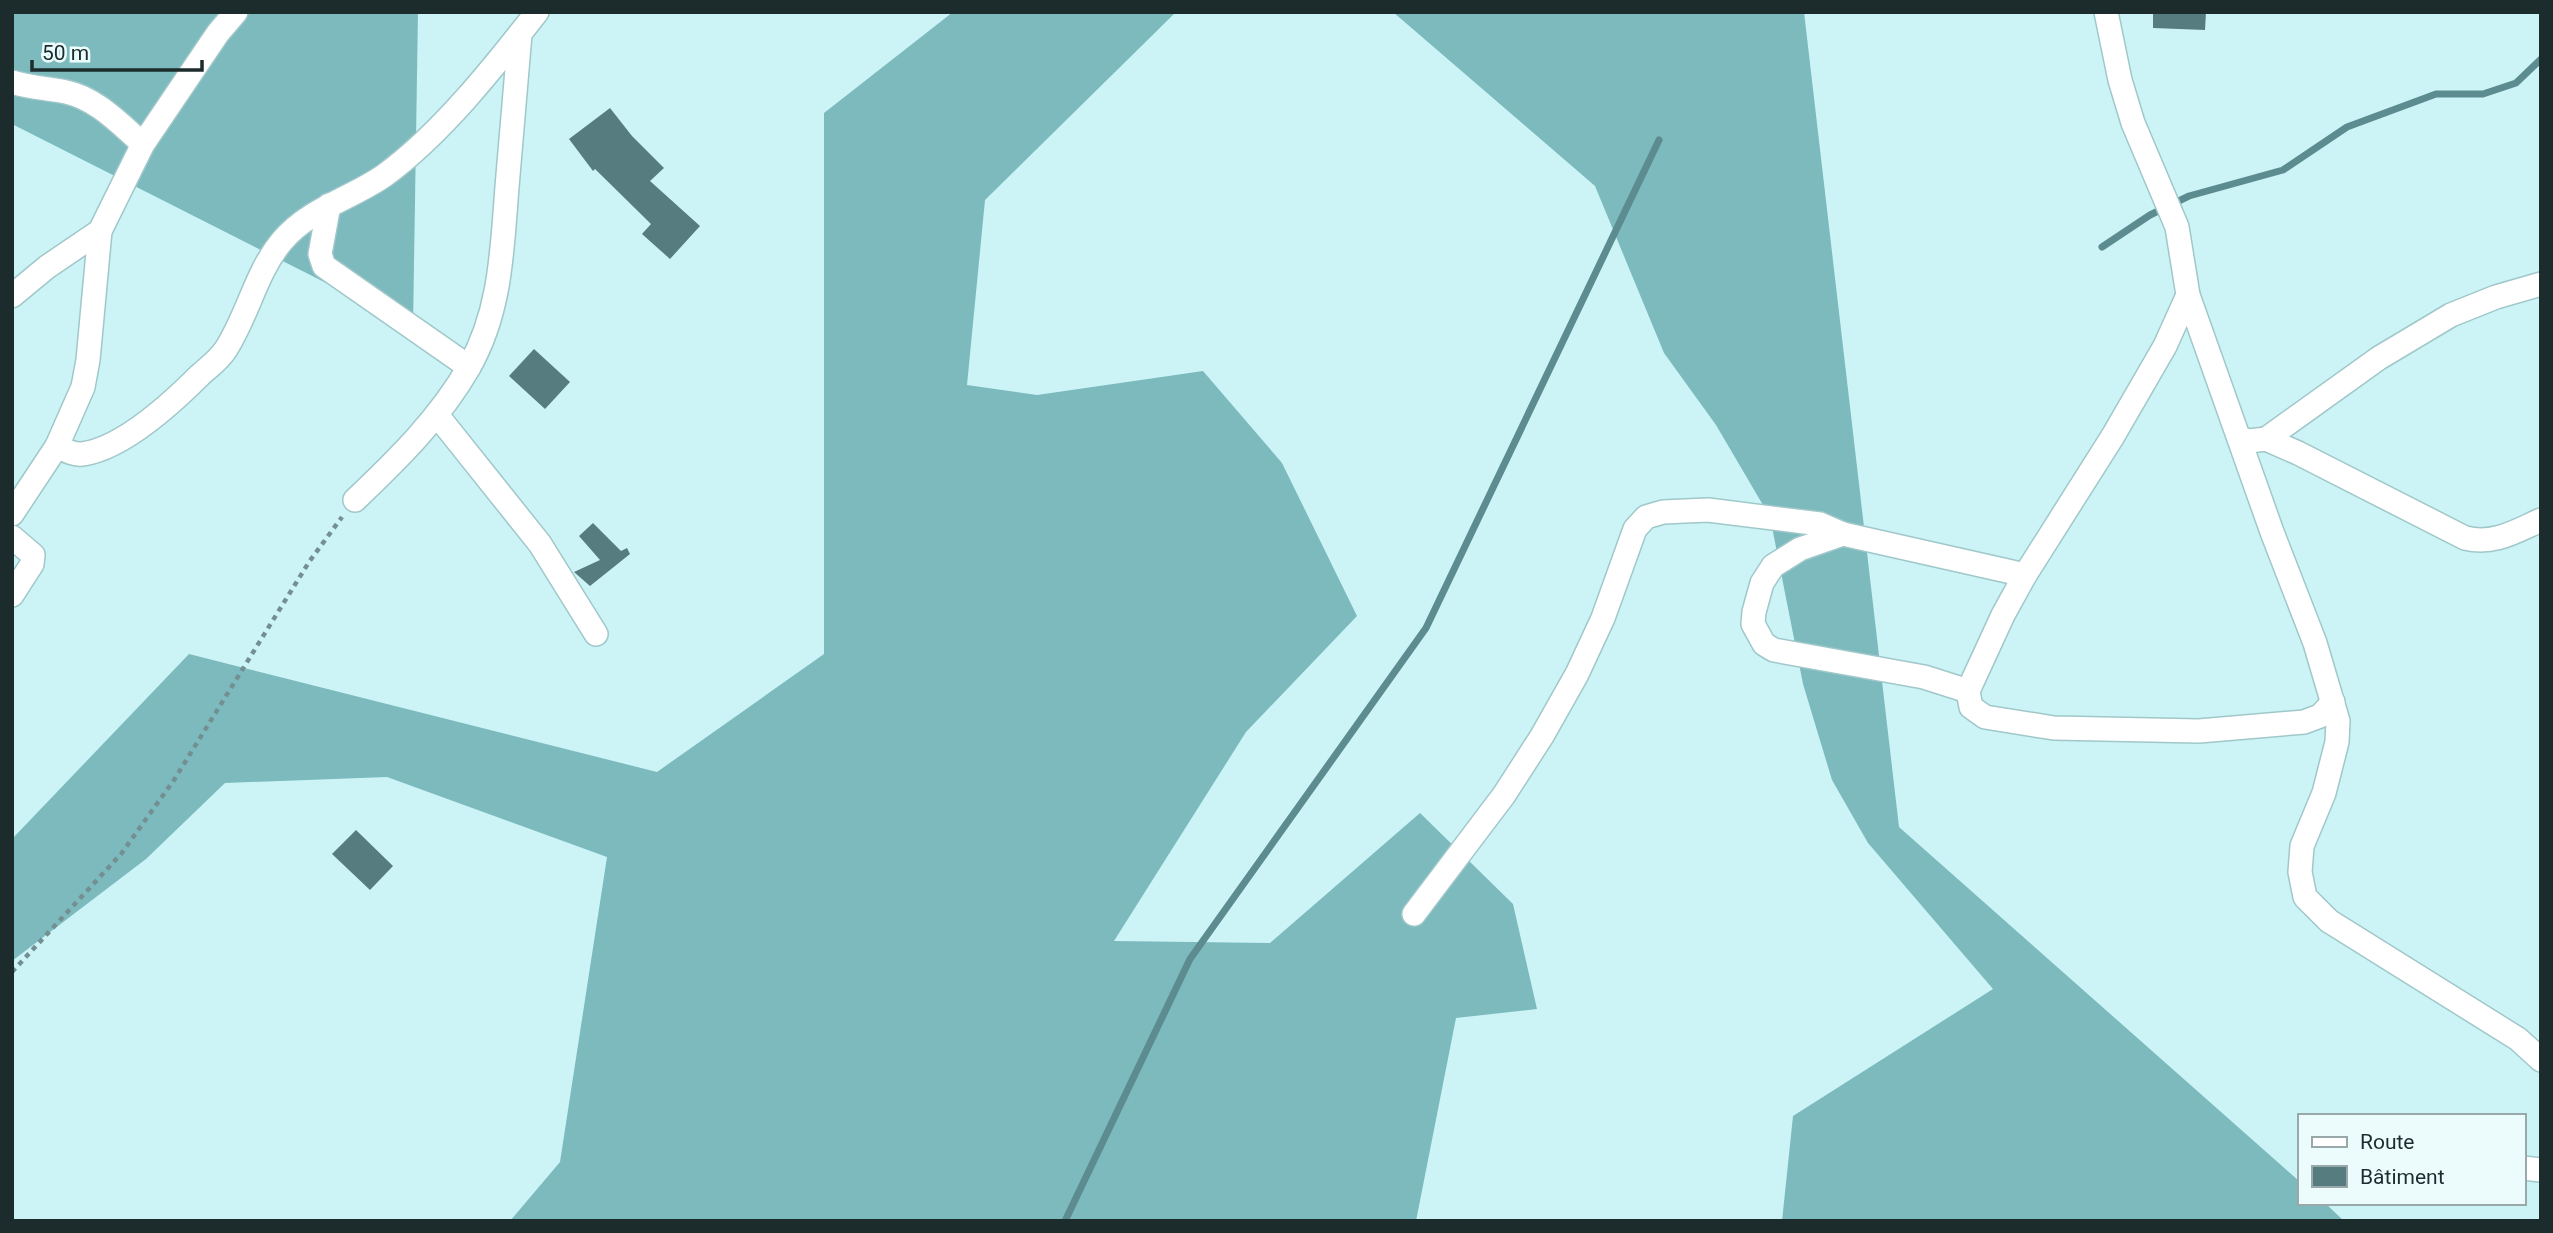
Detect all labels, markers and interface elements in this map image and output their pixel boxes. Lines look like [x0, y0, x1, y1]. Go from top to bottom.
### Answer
scale bar [32, 28, 201, 72]
text: 50 m [42, 41, 89, 65]
legend [2298, 1114, 2525, 1205]
text: Route [2360, 1130, 2415, 1154]
text: Bâtiment [2360, 1165, 2445, 1189]

